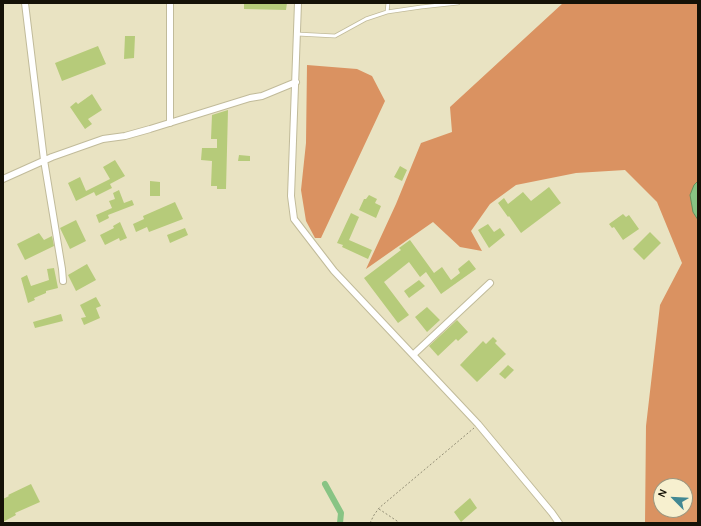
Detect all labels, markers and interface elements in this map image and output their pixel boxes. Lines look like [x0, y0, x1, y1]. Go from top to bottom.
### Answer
north arrow [653, 478, 693, 518]
text: N [655, 487, 670, 500]

